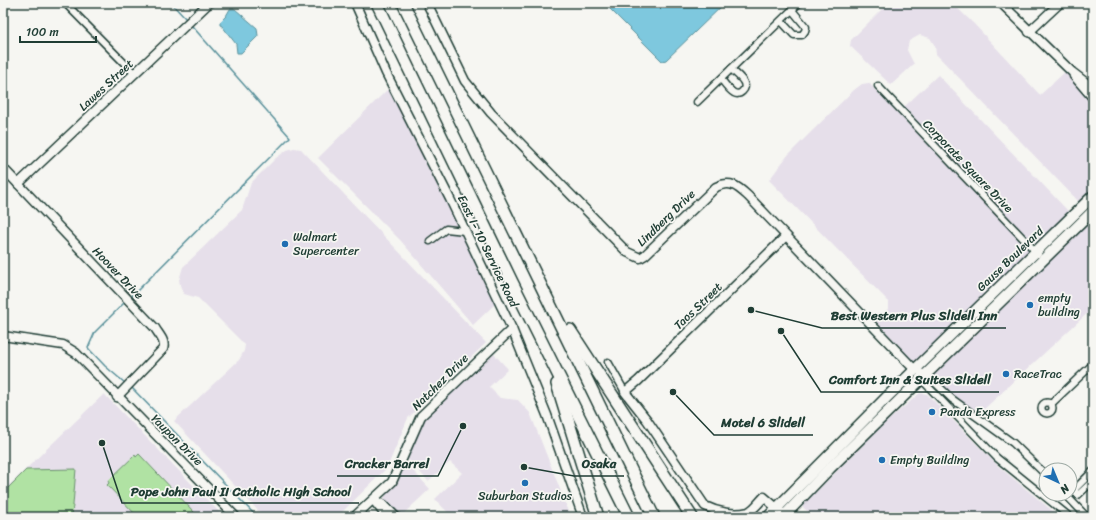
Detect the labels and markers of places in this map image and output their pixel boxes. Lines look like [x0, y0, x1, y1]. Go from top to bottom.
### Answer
place label: Walmart Supercenter [293, 226, 360, 262]
marker: Walmart Supercenter [280, 239, 290, 249]
place label: empty building [1038, 287, 1080, 323]
marker: empty building [1025, 300, 1035, 310]
callout: Best Western Plus Slidell Inn [822, 303, 1006, 328]
place label: RaceTrac [1014, 363, 1062, 385]
callout: Comfort Inn & Suites Slidell [821, 367, 999, 392]
marker: RaceTrac [1001, 369, 1011, 379]
place label: Panda Express [940, 401, 1016, 423]
marker: Panda Express [927, 407, 937, 417]
callout: Motel 6 Slidell [714, 410, 813, 435]
place label: Empty Building [890, 449, 969, 471]
callout: Cracker Barrel [337, 451, 438, 476]
callout: Osaka [574, 451, 624, 476]
marker: Empty Building [877, 455, 887, 465]
callout: Pope John Paul II Catholic High School [122, 478, 359, 503]
marker: Suburban Studios [520, 478, 530, 488]
place label: Suburban Studios [478, 485, 573, 507]

